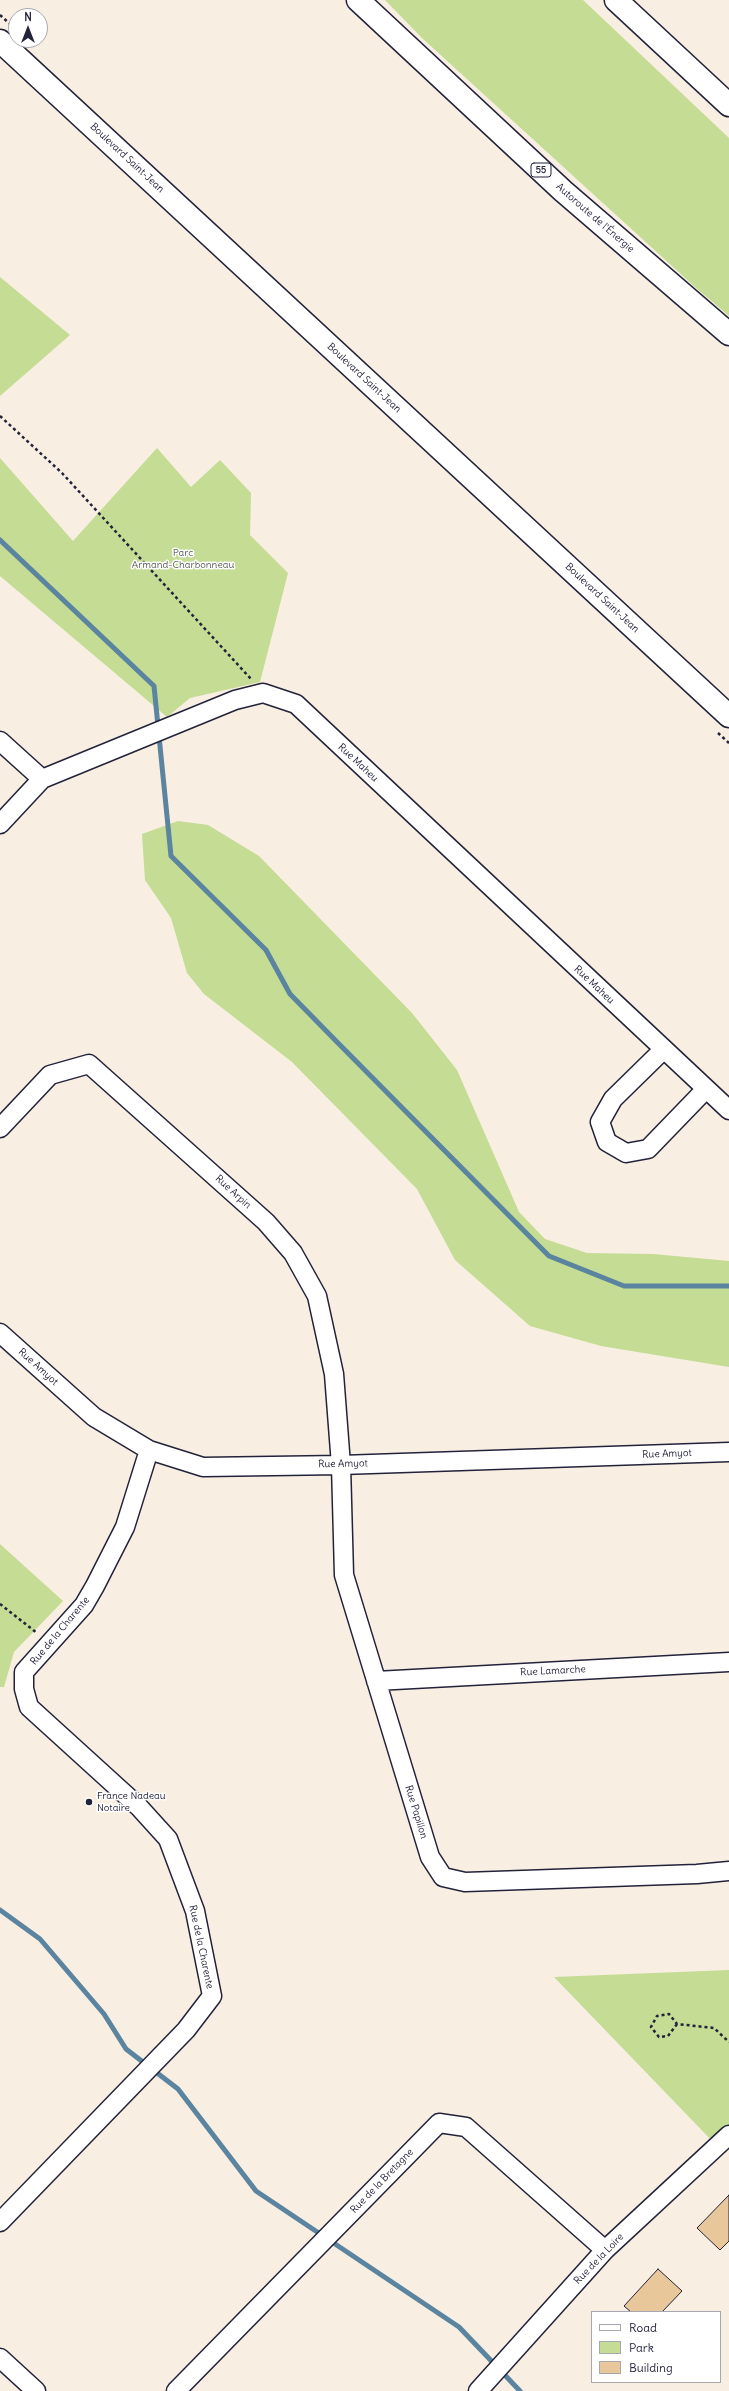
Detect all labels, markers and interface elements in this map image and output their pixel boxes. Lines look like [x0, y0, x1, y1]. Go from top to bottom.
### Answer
north arrow [8, 8, 48, 48]
text: N [24, 10, 32, 24]
street label: Boulevard Saint-Jean [88, 121, 166, 195]
road number: 55 [531, 163, 551, 177]
street label: Autoroute de l'Énergie [553, 181, 637, 255]
street label: Boulevard Saint-Jean [325, 341, 403, 415]
park label: Parc Armand-Charbonneau [132, 547, 234, 570]
street label: Boulevard Saint-Jean [563, 561, 641, 635]
street label: Rue Maheu [335, 741, 381, 785]
street label: Rue Maheu [571, 963, 617, 1007]
street label: Rue Arpin [213, 1173, 253, 1211]
street label: Rue Amyot [16, 1346, 60, 1388]
street label: Rue Amyot [642, 1447, 692, 1461]
street label: Rue Amyot [318, 1458, 368, 1470]
street label: Rue de la Charente [28, 1594, 92, 1668]
street label: Rue Lamarche [520, 1663, 586, 1679]
street label: Rue Papillon [402, 1784, 430, 1840]
place label: France Nadeau Notaire [97, 1790, 166, 1814]
marker: France Nadeau Notaire [84, 1797, 94, 1807]
street label: Rue de la Charente [186, 1904, 216, 1990]
street label: Rue de la Bretagne [348, 2146, 416, 2216]
street label: Rue de la Loire [572, 2231, 626, 2287]
legend [591, 2311, 721, 2383]
text: Road [629, 2320, 657, 2335]
text: Park [629, 2340, 654, 2355]
text: Building [629, 2360, 673, 2375]

